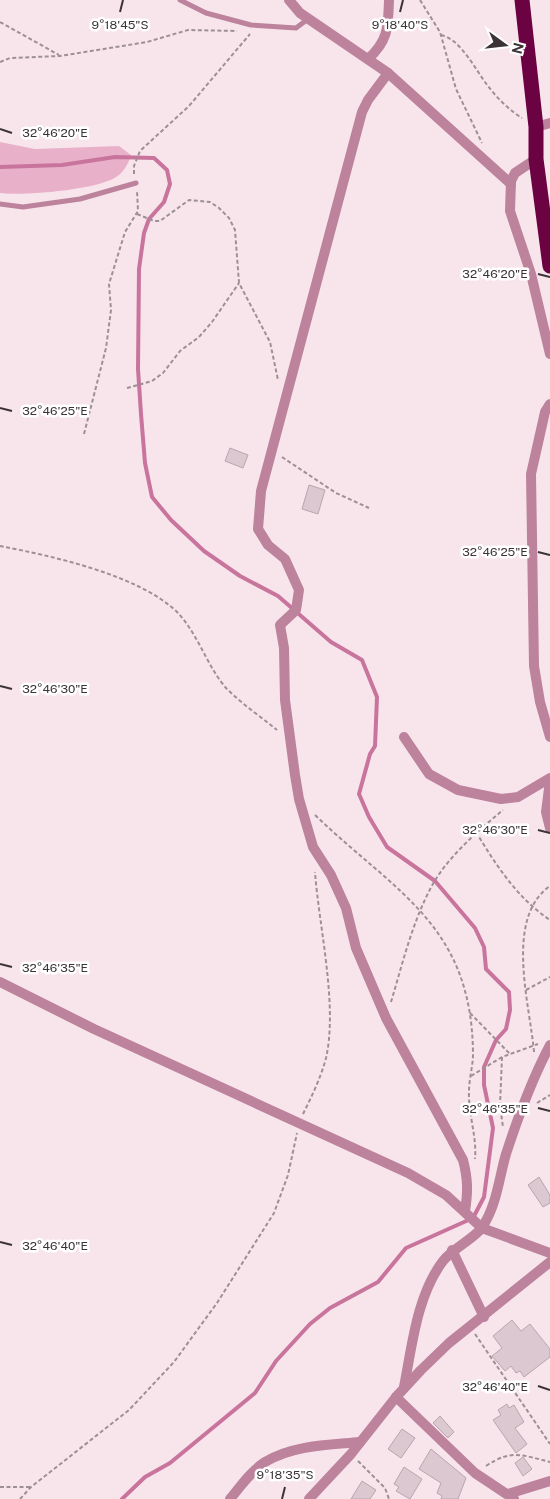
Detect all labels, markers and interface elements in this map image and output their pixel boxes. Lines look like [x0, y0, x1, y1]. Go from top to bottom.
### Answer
text: 9°18'45"S [92, 18, 148, 32]
text: 9°18'40"S [372, 18, 428, 32]
north arrow [480, 20, 530, 70]
text: N [508, 41, 527, 56]
text: 32°46'20"E [22, 126, 88, 140]
text: 32°46'20"E [462, 267, 528, 281]
text: 32°46'25"E [22, 404, 88, 418]
text: 32°46'25"E [462, 545, 528, 559]
text: 32°46'30"E [22, 682, 88, 696]
text: 32°46'30"E [462, 823, 528, 837]
text: 32°46'35"E [22, 961, 88, 975]
text: 32°46'35"E [462, 1102, 528, 1116]
text: 32°46'40"E [22, 1239, 88, 1253]
text: 32°46'40"E [462, 1380, 528, 1394]
text: 9°18'35"S [256, 1468, 314, 1482]

